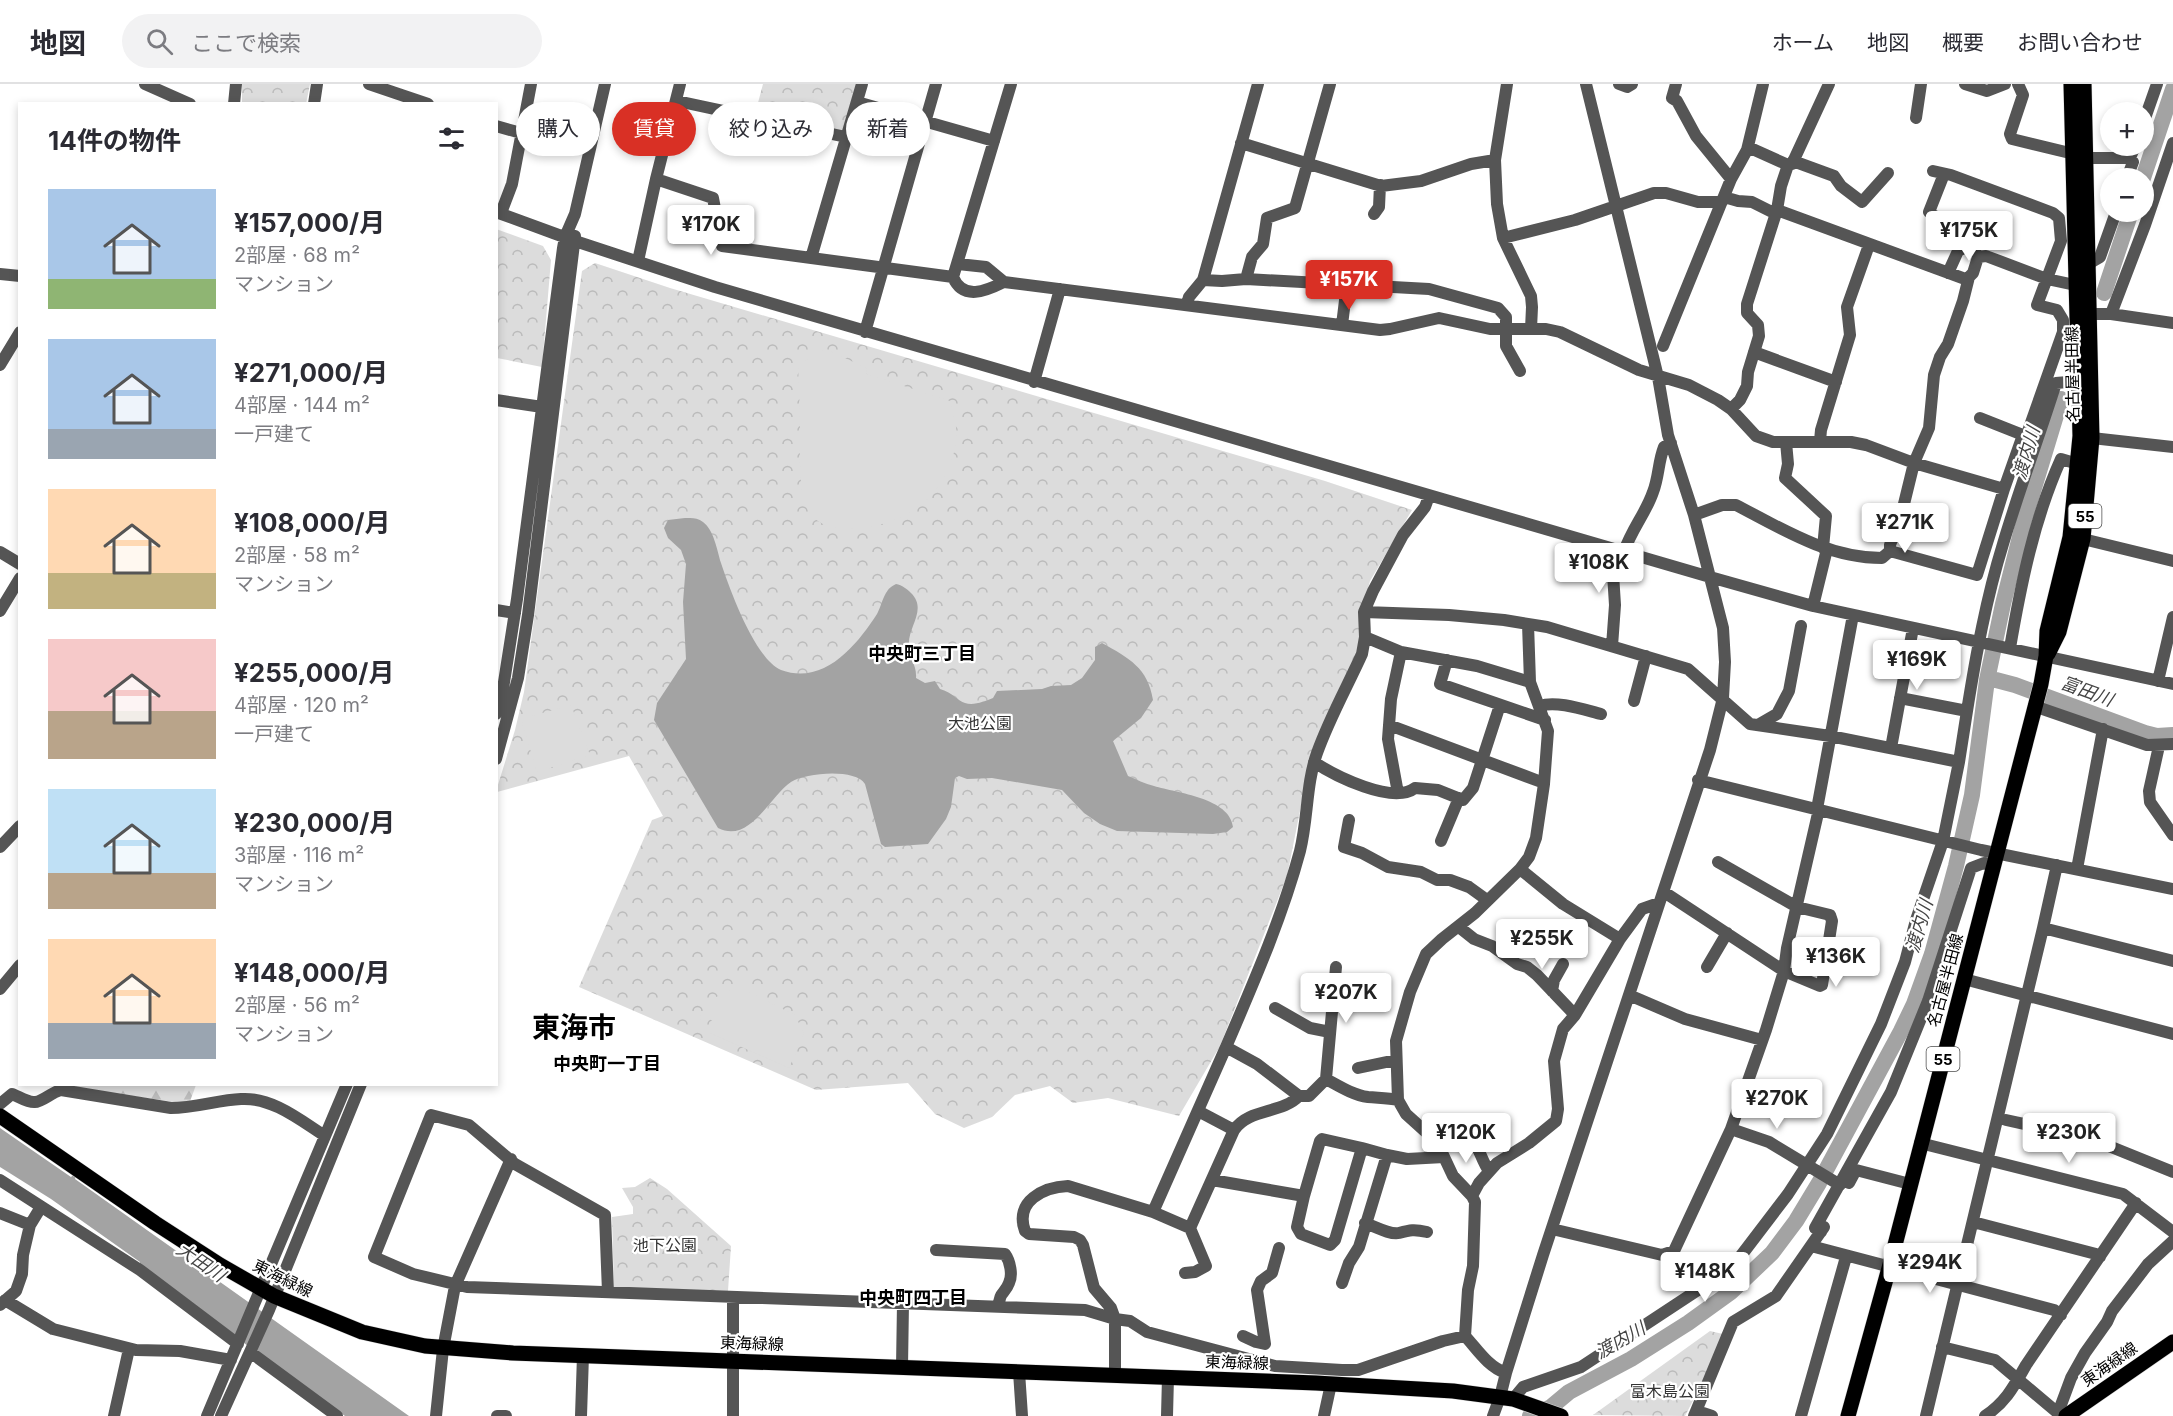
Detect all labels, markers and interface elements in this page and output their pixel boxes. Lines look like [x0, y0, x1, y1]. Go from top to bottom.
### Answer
search box [122, 14, 542, 68]
icon: search [143, 25, 176, 58]
text: 地図 [30, 26, 86, 60]
text: ここで検索 [191, 30, 301, 56]
text: ホーム [1772, 30, 1834, 55]
text: 地図 [1867, 30, 1909, 55]
text: 概要 [1942, 30, 1984, 55]
text: お問い合わせ [2017, 30, 2143, 55]
chip: 購入 [516, 102, 600, 156]
chip: 賃貸 [612, 102, 696, 156]
chip: 絞り込み [708, 102, 834, 156]
chip: 新着 [846, 102, 930, 156]
map controls [2100, 102, 2154, 222]
button: + [2100, 102, 2154, 156]
icon: filters [435, 122, 468, 155]
text: 14件の物件 [48, 125, 181, 156]
button: − [2100, 168, 2154, 222]
pin: ¥170K [669, 205, 753, 256]
text: ¥157,000/月 [234, 207, 385, 238]
pin: ¥175K [1927, 211, 2011, 262]
text: ¥170K [681, 212, 741, 236]
icon: home [96, 213, 168, 285]
text: ¥175K [1940, 218, 1998, 242]
text: 2部屋 · 68 m² [234, 243, 360, 267]
pin: ¥157K [1307, 260, 1391, 311]
text: ¥157K [1320, 267, 1378, 291]
text: マンション [234, 272, 334, 296]
street label: 名古屋半田線 [2061, 326, 2083, 422]
text: ¥271,000/月 [234, 357, 388, 388]
icon: home [96, 363, 168, 435]
text: 4部屋 · 144 m² [234, 393, 370, 417]
text: 一戸建て [234, 422, 314, 446]
water label: 渡内川 [2008, 422, 2044, 482]
pin: ¥271K [1863, 503, 1947, 554]
road number: 55 [2068, 504, 2102, 528]
text: ¥108,000/月 [234, 507, 391, 538]
text: ¥271K [1876, 510, 1934, 534]
icon: home [96, 513, 168, 585]
text: 2部屋 · 58 m² [234, 543, 360, 567]
pin: ¥108K [1557, 543, 1641, 594]
text: ¥108K [1569, 550, 1629, 574]
text: マンション [234, 572, 334, 596]
pin: ¥169K [1875, 640, 1959, 691]
district label: 中央町三丁目 [868, 643, 976, 664]
text: ¥169K [1887, 647, 1947, 671]
text: ¥255,000/月 [234, 657, 394, 688]
icon: home [96, 663, 168, 735]
water label: 富田川 [2058, 672, 2118, 711]
text: 4部屋 · 120 m² [234, 693, 369, 717]
park label: 大池公園 [948, 713, 1012, 733]
text: 一戸建て [234, 722, 314, 746]
text: ¥230,000/月 [234, 807, 395, 838]
icon: home [96, 813, 168, 885]
text: 3部屋 · 116 m² [234, 843, 364, 867]
text: マンション [234, 872, 334, 896]
water label: 渡内川 [1901, 895, 1937, 955]
pin: ¥255K [1500, 919, 1584, 970]
text: ¥255K [1510, 926, 1574, 950]
street label: 名古屋半田線 [1923, 931, 1967, 1029]
pin: ¥136K [1794, 937, 1878, 988]
text: ¥136K [1806, 944, 1866, 968]
text: ¥148,000/月 [234, 957, 391, 988]
icon: home [96, 963, 168, 1035]
pin: ¥207K [1304, 973, 1388, 1024]
text: ¥207K [1314, 980, 1378, 1004]
text: 2部屋 · 56 m² [234, 993, 360, 1017]
district label: 東海市 [532, 1010, 616, 1044]
text: マンション [234, 1022, 334, 1046]
road number: 55 [1926, 1047, 1960, 1071]
district label: 中央町一丁目 [553, 1053, 661, 1074]
pin: ¥270K [1735, 1079, 1819, 1130]
text: ¥270K [1745, 1086, 1809, 1110]
pin: ¥120K [1424, 1113, 1508, 1164]
pin: ¥230K [2027, 1113, 2111, 1164]
text: ¥120K [1436, 1120, 1496, 1144]
text: ¥230K [2037, 1120, 2101, 1144]
park label: 池下公園 [633, 1235, 697, 1255]
water label: 大田川 [173, 1238, 231, 1287]
pin: ¥294K [1888, 1243, 1972, 1294]
text: ¥294K [1898, 1250, 1962, 1274]
pin: ¥148K [1663, 1252, 1747, 1303]
street label: 東海緑線 [250, 1255, 316, 1301]
text: ¥148K [1675, 1259, 1735, 1283]
district label: 中央町四丁目 [859, 1287, 967, 1308]
water label: 渡内川 [1591, 1316, 1650, 1363]
street label: 東海緑線 [720, 1332, 784, 1354]
street label: 東海緑線 [2077, 1337, 2141, 1391]
street label: 東海緑線 [1205, 1351, 1269, 1373]
park label: 富木島公園 [1630, 1381, 1710, 1401]

